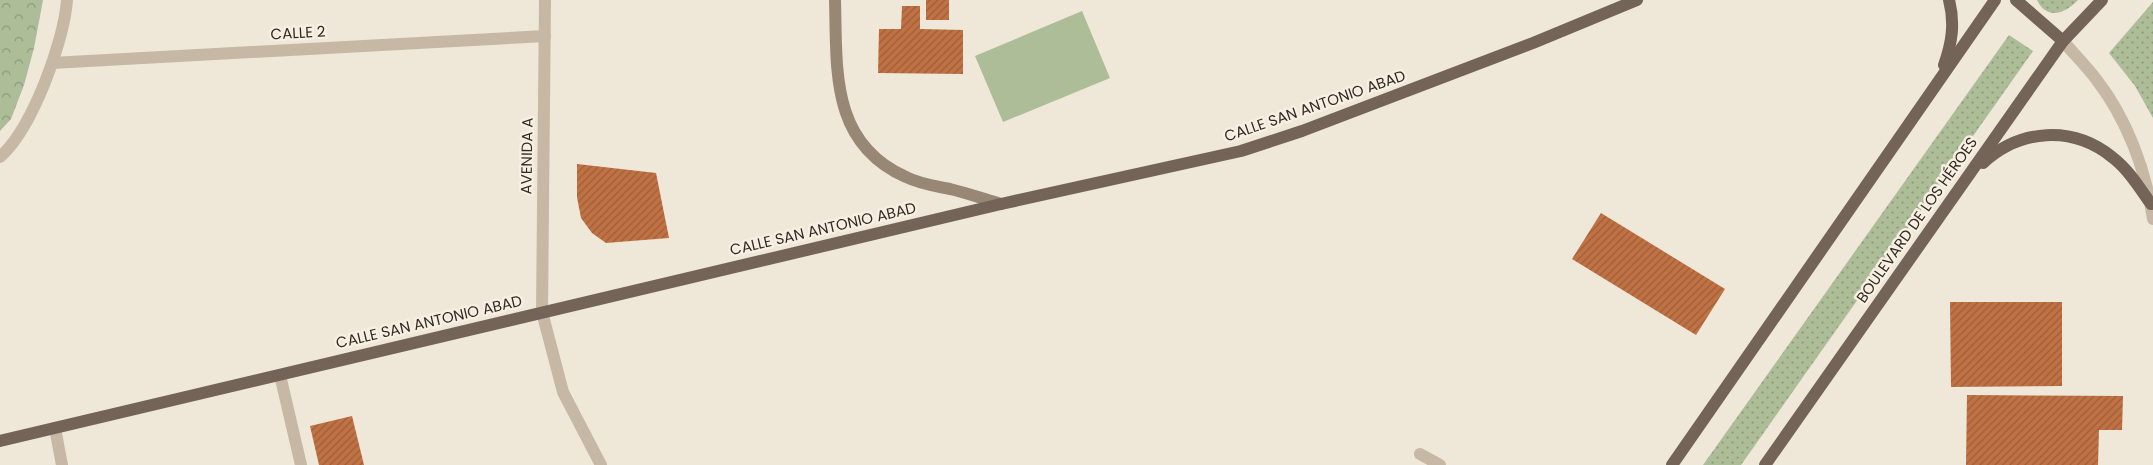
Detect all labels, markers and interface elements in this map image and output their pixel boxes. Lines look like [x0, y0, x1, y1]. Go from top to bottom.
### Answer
street label: CALLE 2 [270, 21, 326, 44]
street label: CALLE SAN ANTONIO ABAD [1221, 65, 1408, 146]
street label: AVENIDA A [515, 117, 538, 195]
street label: BOULEVARD DE LOS HÉROES [1851, 133, 1982, 307]
street label: CALLE SAN ANTONIO ABAD [728, 197, 918, 260]
street label: CALLE SAN ANTONIO ABAD [334, 290, 524, 353]

